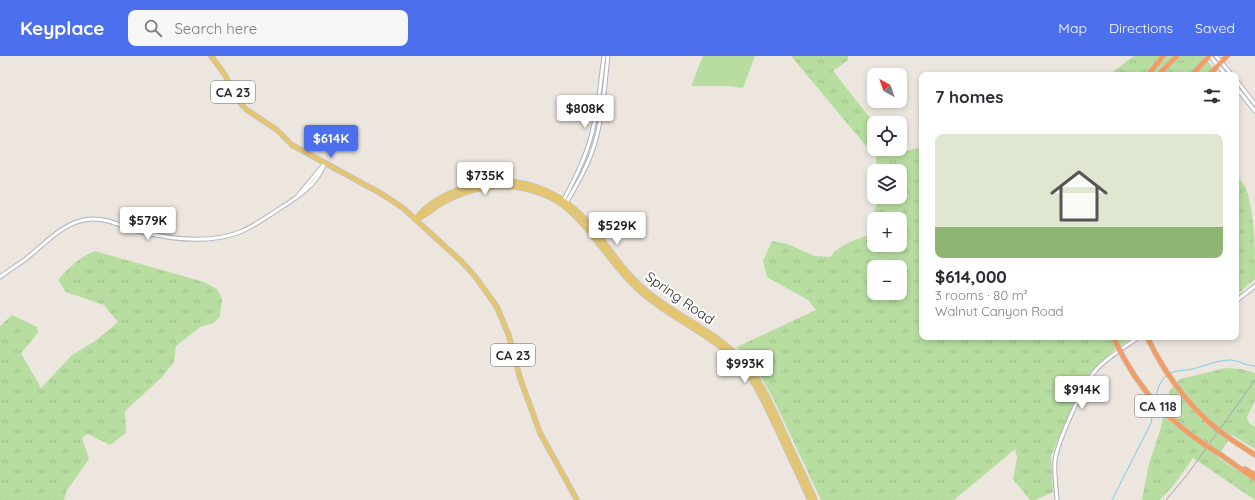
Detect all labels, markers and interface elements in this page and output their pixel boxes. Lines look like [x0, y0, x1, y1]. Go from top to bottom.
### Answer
search box [128, 10, 408, 46]
text: Keyplace [20, 16, 104, 40]
icon: search [142, 17, 164, 39]
text: Search here [174, 19, 257, 38]
text: Map [1058, 19, 1087, 37]
text: Directions [1109, 19, 1173, 37]
text: Saved [1195, 19, 1235, 37]
north arrow [867, 68, 907, 108]
map controls [867, 68, 907, 300]
road number: CA 23 [211, 81, 255, 103]
icon: filters [1201, 85, 1223, 107]
text: 7 homes [935, 86, 1004, 107]
pin: $808K [557, 95, 613, 129]
text: $808K [566, 100, 604, 116]
button: locate [867, 116, 907, 156]
pin: $614K [303, 125, 359, 159]
text: $614K [313, 130, 349, 146]
icon: home [1043, 160, 1115, 232]
pin: $735K [457, 162, 513, 196]
button: layers [867, 164, 907, 204]
text: $735K [466, 167, 504, 183]
pin: $579K [120, 207, 176, 241]
text: $579K [129, 212, 167, 228]
pin: $529K [589, 212, 645, 246]
button: + [867, 212, 907, 252]
text: $529K [598, 217, 636, 233]
button: − [867, 260, 907, 300]
text: $614,000 [935, 266, 1007, 287]
street label: Spring Road [642, 268, 718, 328]
text: 3 rooms · 80 m² [935, 287, 1028, 303]
text: Walnut Canyon Road [935, 303, 1063, 319]
road number: CA 23 [491, 344, 535, 366]
pin: $993K [717, 350, 773, 384]
text: $993K [726, 355, 764, 371]
pin: $914K [1054, 376, 1110, 410]
text: $914K [1064, 381, 1100, 397]
road number: CA 118 [1135, 395, 1181, 417]

